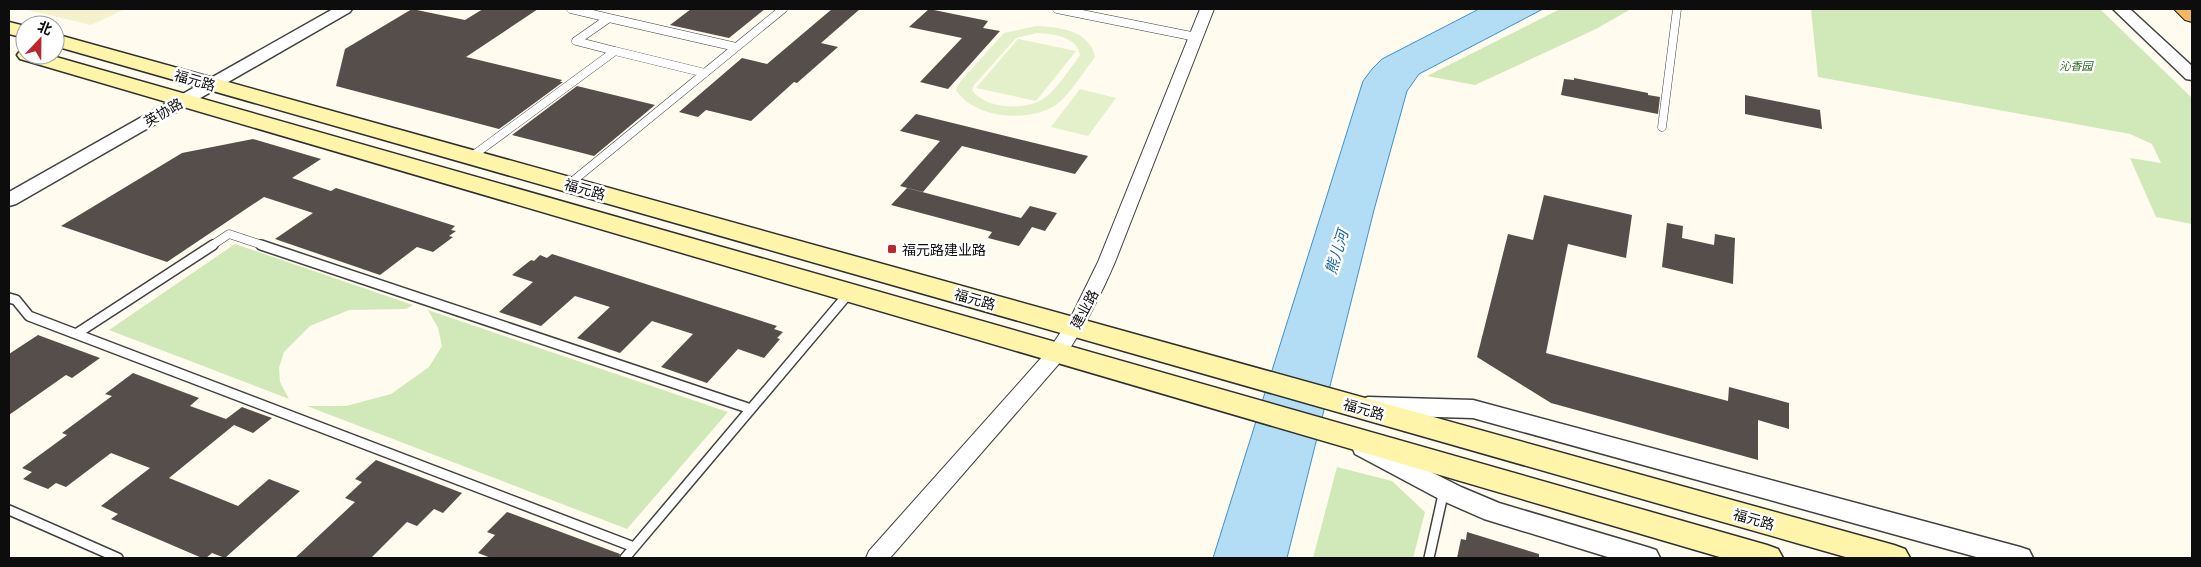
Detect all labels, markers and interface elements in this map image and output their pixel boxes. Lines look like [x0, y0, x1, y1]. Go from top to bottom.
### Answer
north arrow [15, 15, 65, 65]
text: 北 [35, 16, 55, 39]
park label: 沁香园 [2060, 59, 2094, 73]
street label: 福元路 [172, 65, 218, 95]
street label: 英协路 [140, 93, 186, 131]
street label: 福元路 [562, 174, 608, 204]
water label: 熊儿河 [1320, 225, 1353, 276]
place label: 福元路建业路 [902, 240, 986, 259]
marker: 福元路建业路 [886, 243, 898, 255]
street label: 福元路 [952, 284, 998, 314]
street label: 建业路 [1066, 286, 1102, 332]
street label: 福元路 [1341, 394, 1387, 424]
street label: 福元路 [1731, 504, 1777, 534]

